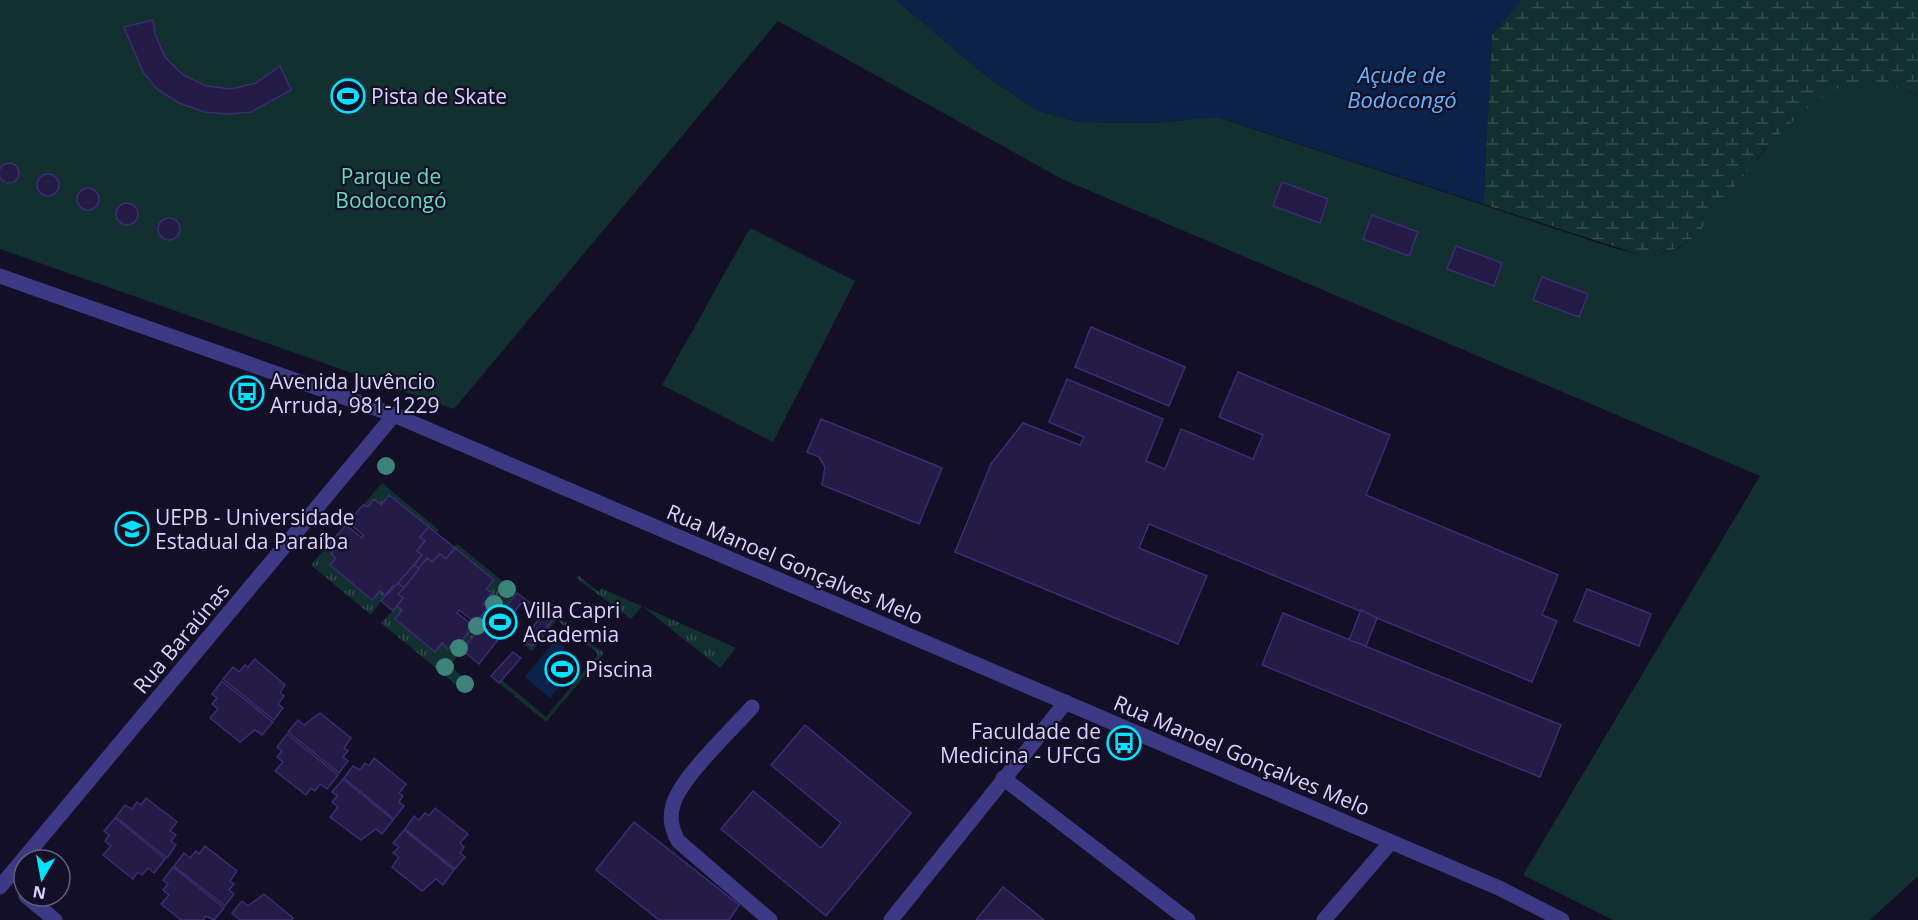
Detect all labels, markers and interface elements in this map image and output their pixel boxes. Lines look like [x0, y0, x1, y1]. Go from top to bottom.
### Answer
water label: Açude de Bodocongó [1347, 59, 1457, 114]
sports icon: Pista de Skate [330, 78, 366, 114]
place label: Pista de Skate [371, 82, 507, 110]
park label: Parque de Bodocongó [335, 162, 447, 214]
place label: Avenida Juvêncio Arruda, 981-1229 [270, 367, 440, 419]
bus stop icon: Avenida Juvêncio Arruda, 981-1229 [229, 375, 265, 411]
street label: Rua Manoel Gonçalves Melo [663, 497, 927, 631]
place label: UEPB - Universidade Estadual da Paraíba [155, 503, 355, 555]
school or university icon: UEPB - Universidade Estadual da Paraíba [114, 511, 150, 547]
street label: Rua Baraúnas [127, 577, 235, 699]
place label: Villa Capri Academia [523, 596, 620, 648]
sports icon: Villa Capri Academia [482, 604, 518, 640]
sports icon: Piscina [544, 651, 580, 687]
place label: Piscina [585, 655, 653, 683]
street label: Rua Manoel Gonçalves Melo [1110, 688, 1374, 822]
place label: Faculdade de Medicina - UFCG [940, 717, 1101, 769]
bus stop icon: Faculdade de Medicina - UFCG [1106, 725, 1142, 761]
north arrow [12, 848, 72, 908]
text: N [31, 881, 48, 905]

